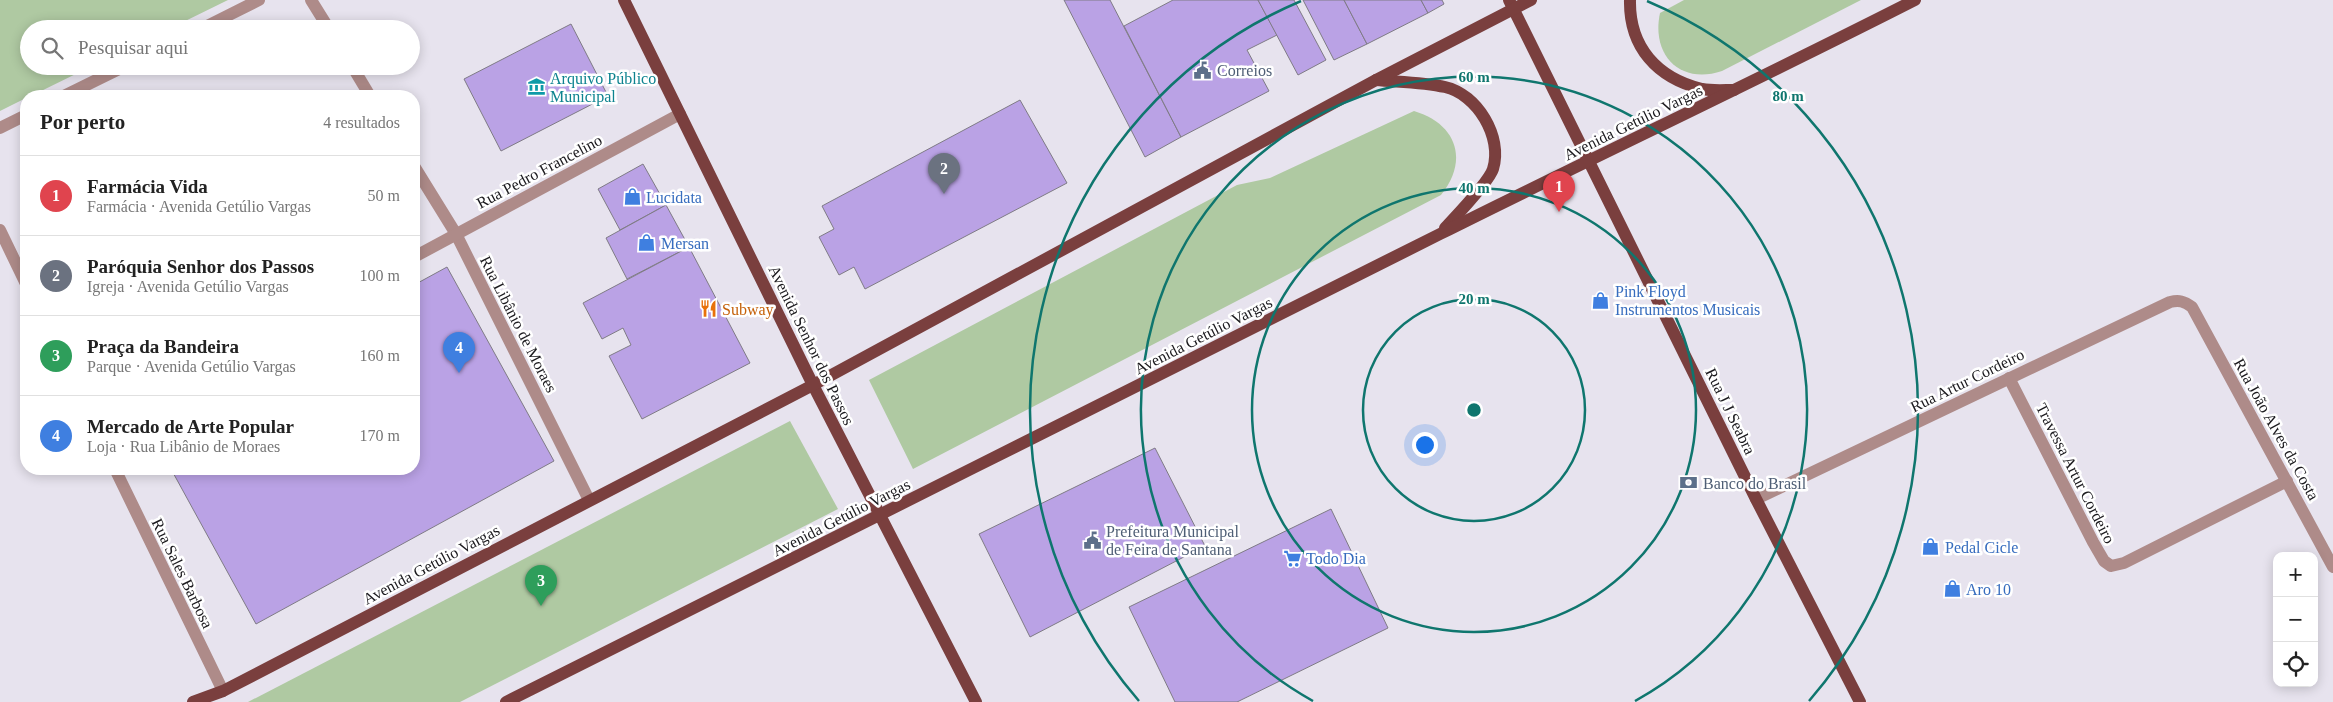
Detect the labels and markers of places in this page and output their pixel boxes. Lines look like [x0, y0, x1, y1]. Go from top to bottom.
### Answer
public building icon: Correios [1193, 60, 1213, 80]
place label: Correios [1217, 62, 1272, 79]
place label: Arquivo Público Municipal [550, 70, 656, 106]
museum icon: Arquivo Público Municipal [526, 77, 546, 97]
pin: 2 [928, 153, 960, 194]
pin: 1 [1543, 171, 1575, 212]
shop icon: Lucidata [622, 187, 642, 207]
place label: Lucidata [646, 189, 702, 206]
shop icon: Mersan [637, 233, 657, 253]
place label: Mersan [661, 235, 709, 252]
place label: Pink Floyd Instrumentos Musicais [1615, 283, 1760, 318]
shop icon: Pink Floyd Instrumentos Musicais [1591, 290, 1611, 310]
restaurant icon: Subway [698, 299, 718, 319]
place label: Subway [722, 301, 774, 319]
pin: 4 [443, 332, 475, 373]
centre of rings [1465, 401, 1483, 419]
bank icon: Banco do Brasil [1679, 473, 1699, 493]
place label: Banco do Brasil [1703, 475, 1807, 492]
place label: Prefeitura Municipal de Feira de Santana [1106, 523, 1239, 558]
public building icon: Prefeitura Municipal de Feira de Santana [1082, 530, 1102, 550]
shop icon: Pedal Cicle [1921, 537, 1941, 557]
place label: Pedal Cicle [1945, 539, 2018, 556]
supermarket icon: Todo Dia [1282, 548, 1302, 568]
place label: Todo Dia [1306, 550, 1366, 567]
pin: 3 [525, 565, 557, 606]
shop icon: Aro 10 [1942, 579, 1962, 599]
place label: Aro 10 [1966, 581, 2011, 598]

